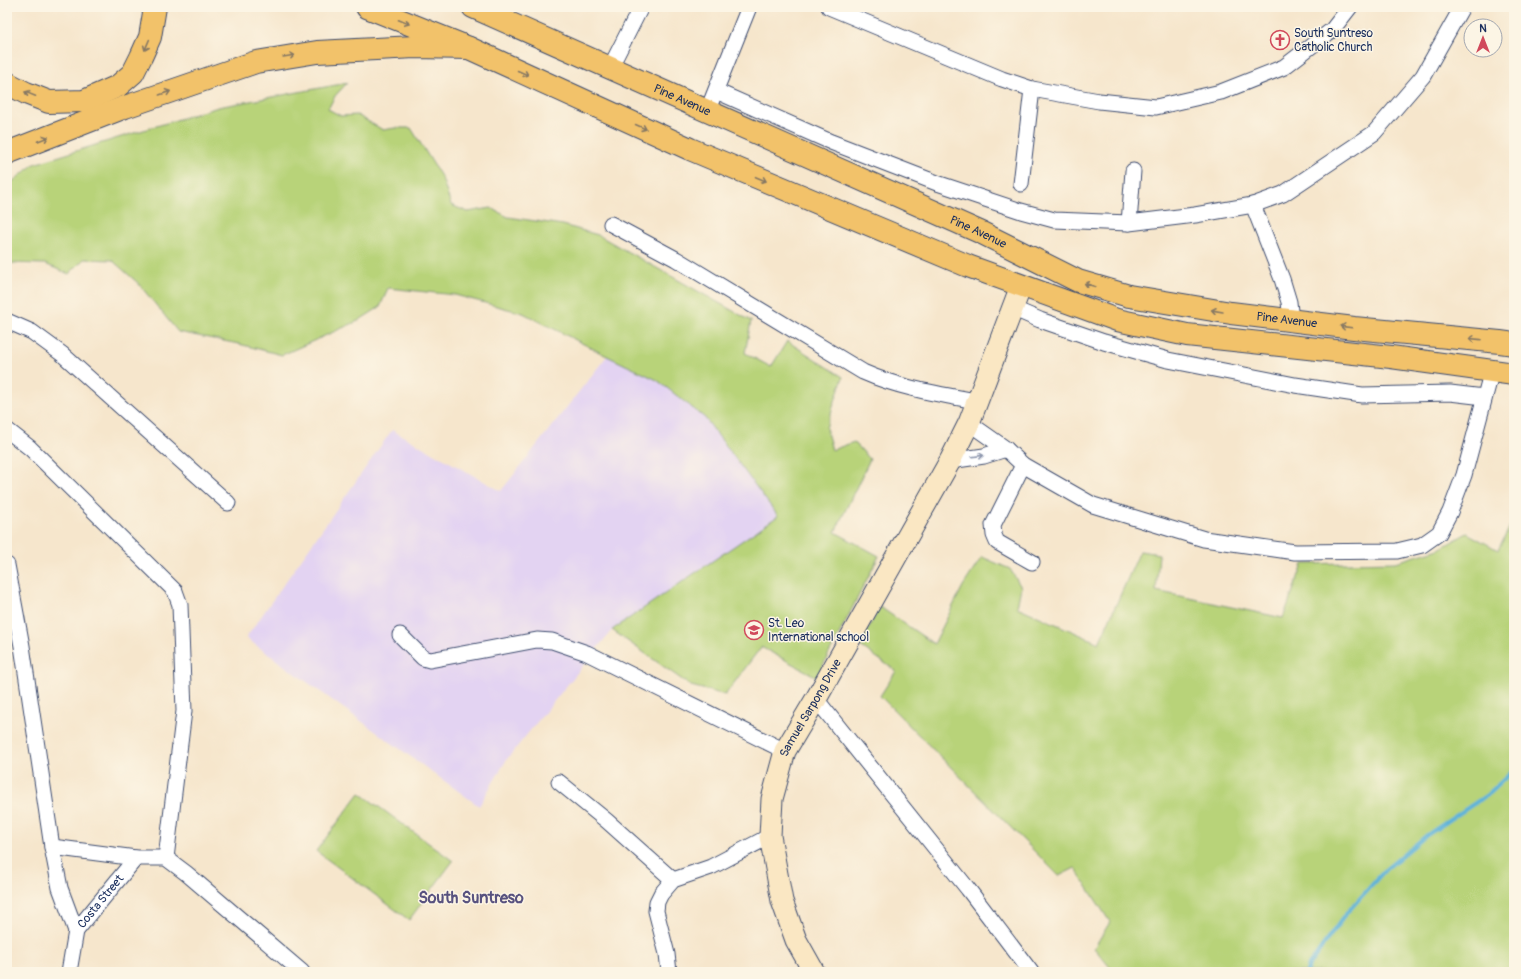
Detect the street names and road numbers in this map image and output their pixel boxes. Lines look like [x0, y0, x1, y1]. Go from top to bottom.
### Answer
street label: Pine Avenue [651, 81, 713, 120]
street label: Pine Avenue [947, 213, 1009, 252]
street label: Pine Avenue [1256, 309, 1318, 331]
street label: Samuel Sarpong Drive [777, 656, 845, 758]
street label: Costa Street [74, 872, 127, 931]

